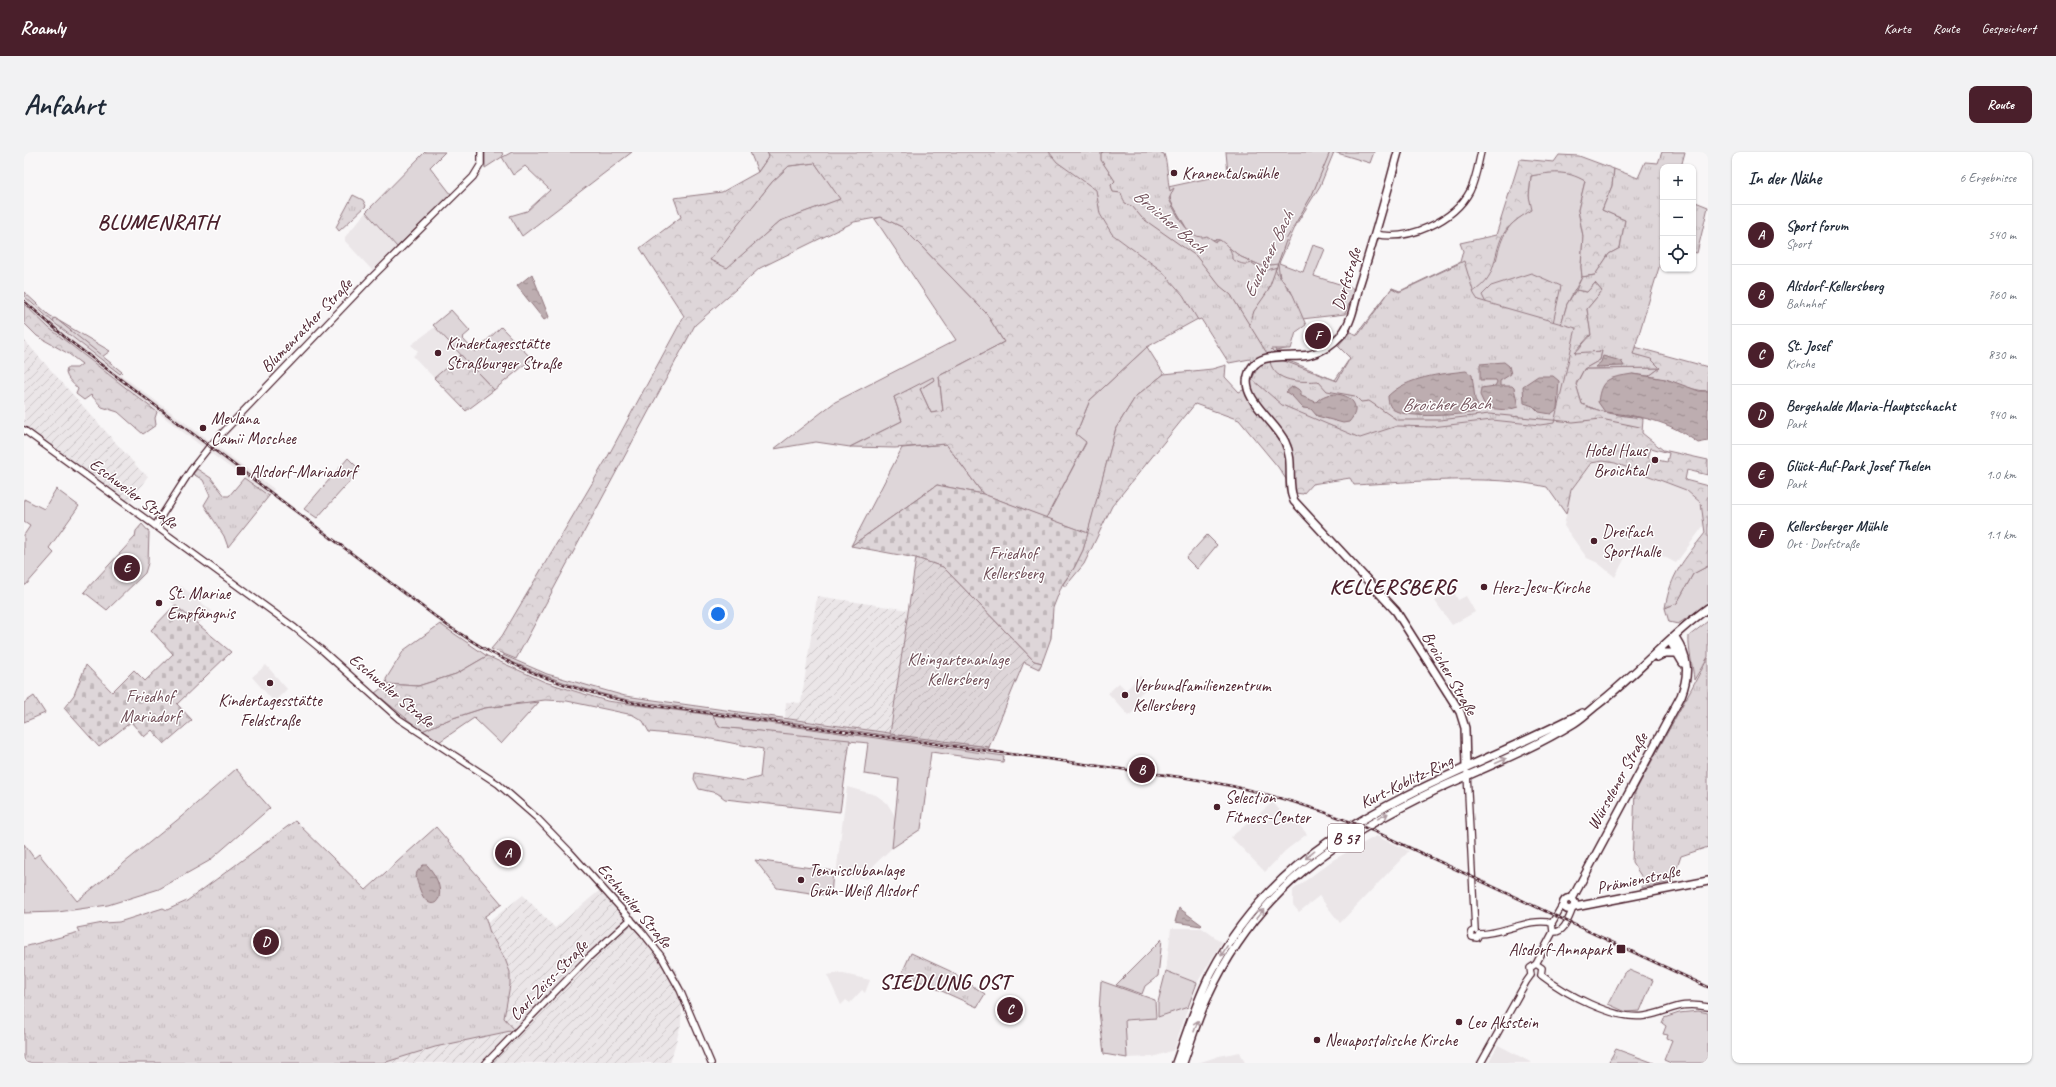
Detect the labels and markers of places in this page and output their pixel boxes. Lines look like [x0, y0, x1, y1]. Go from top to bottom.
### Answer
place label: Kranentalsmühle [1182, 163, 1280, 184]
marker: Kranentalsmühle [1169, 168, 1179, 178]
pin: F [1305, 321, 1331, 351]
place label: Kindertagesstätte Straßburger Straße [446, 333, 563, 374]
marker: Kindertagesstätte Straßburger Straße [433, 348, 443, 358]
place label: Mevlana Camii Moschee [211, 408, 297, 449]
marker: Mevlana Camii Moschee [198, 423, 208, 433]
place label: Hotel Haus Broichtal [1585, 440, 1650, 481]
marker: Hotel Haus Broichtal [1650, 455, 1660, 465]
place label: Alsdorf-Mariadorf [250, 461, 360, 482]
marker: Alsdorf-Mariadorf [235, 465, 247, 477]
place label: Dreifach Sporthalle [1602, 521, 1662, 562]
marker: Dreifach Sporthalle [1589, 536, 1599, 546]
pin: E [114, 553, 140, 583]
place label: Herz-Jesu-Kirche [1492, 577, 1591, 598]
marker: Herz-Jesu-Kirche [1479, 582, 1489, 592]
place label: St. Mariae Empfängnis [167, 583, 237, 624]
marker: St. Mariae Empfängnis [154, 598, 164, 608]
place label: Verbundfamilienzentrum Kellersberg [1133, 675, 1272, 716]
marker: Kindertagesstätte Feldstraße [265, 678, 275, 688]
place label: Kindertagesstätte Feldstraße [218, 690, 323, 731]
marker: Verbundfamilienzentrum Kellersberg [1120, 690, 1130, 700]
pin: B [1129, 755, 1155, 785]
place label: Selection Fitness-Center [1225, 787, 1312, 828]
marker: Selection Fitness-Center [1212, 802, 1222, 812]
pin: A [495, 838, 521, 868]
place label: Tennisclubanlage Grün-Weiß Alsdorf [809, 860, 920, 901]
marker: Tennisclubanlage Grün-Weiß Alsdorf [796, 875, 806, 885]
pin: D [253, 927, 279, 957]
place label: Alsdorf-Annapark [1509, 939, 1614, 960]
marker: Alsdorf-Annapark [1615, 943, 1627, 955]
pin: C [997, 995, 1023, 1025]
place label: Leo Aksstein [1467, 1012, 1539, 1033]
marker: Leo Aksstein [1454, 1017, 1464, 1027]
place label: Neuapostolische Kirche [1325, 1030, 1459, 1051]
marker: Neuapostolische Kirche [1312, 1035, 1322, 1045]

